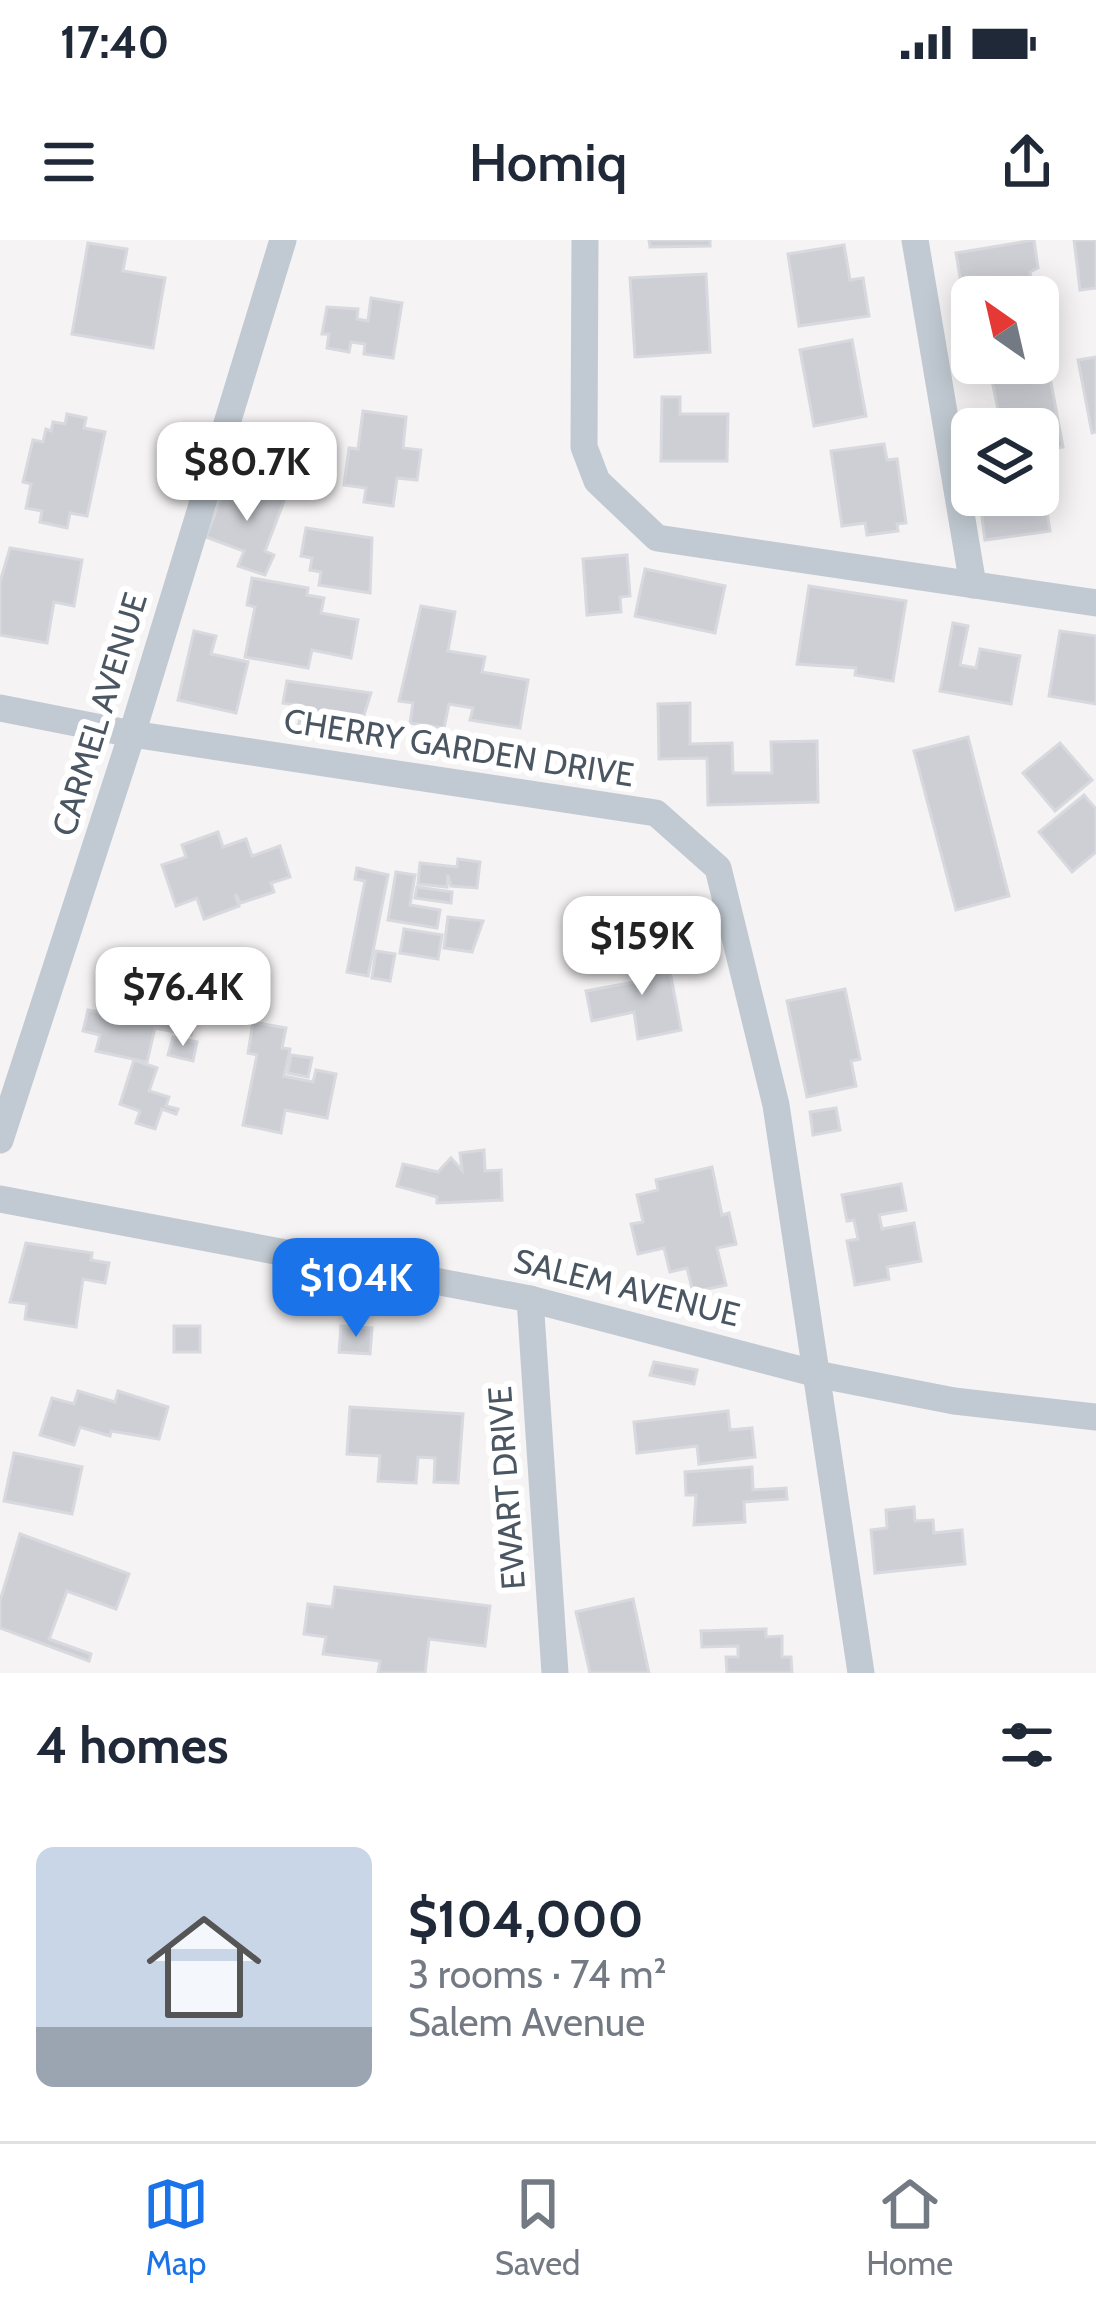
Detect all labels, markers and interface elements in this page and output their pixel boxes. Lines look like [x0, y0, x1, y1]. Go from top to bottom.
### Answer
text: 17:40 [60, 15, 169, 69]
icon: menu [36, 129, 102, 195]
text: Homiq [469, 129, 627, 195]
icon: share [994, 129, 1060, 195]
north arrow [951, 276, 1059, 384]
map controls [951, 276, 1059, 516]
button: layers [951, 408, 1059, 516]
pin: $80.7K [149, 422, 345, 524]
text: $80.7K [184, 437, 310, 485]
street label: CARMEL AVENUE [43, 588, 155, 840]
street label: CHERRY GARDEN DRIVE [281, 700, 637, 794]
pin: $159K [558, 896, 726, 998]
text: $159K [590, 911, 694, 959]
pin: $76.4K [85, 947, 281, 1049]
text: $76.4K [123, 962, 243, 1010]
pin: $104K [272, 1238, 440, 1340]
street label: SALEM AVENUE [510, 1240, 744, 1334]
text: $104K [299, 1253, 413, 1301]
street label: EWART DRIVE [479, 1385, 533, 1591]
icon: filters [994, 1712, 1060, 1778]
text: 4 homes [36, 1714, 228, 1776]
text: $104,000 [408, 1888, 643, 1950]
icon: home [132, 1895, 276, 2039]
text: 3 rooms · 74 m² [408, 1950, 667, 1998]
text: Salem Avenue [408, 1998, 645, 2046]
tab: Map [143, 2171, 209, 2283]
tab: Saved [495, 2171, 580, 2283]
tab: Home [866, 2171, 953, 2283]

